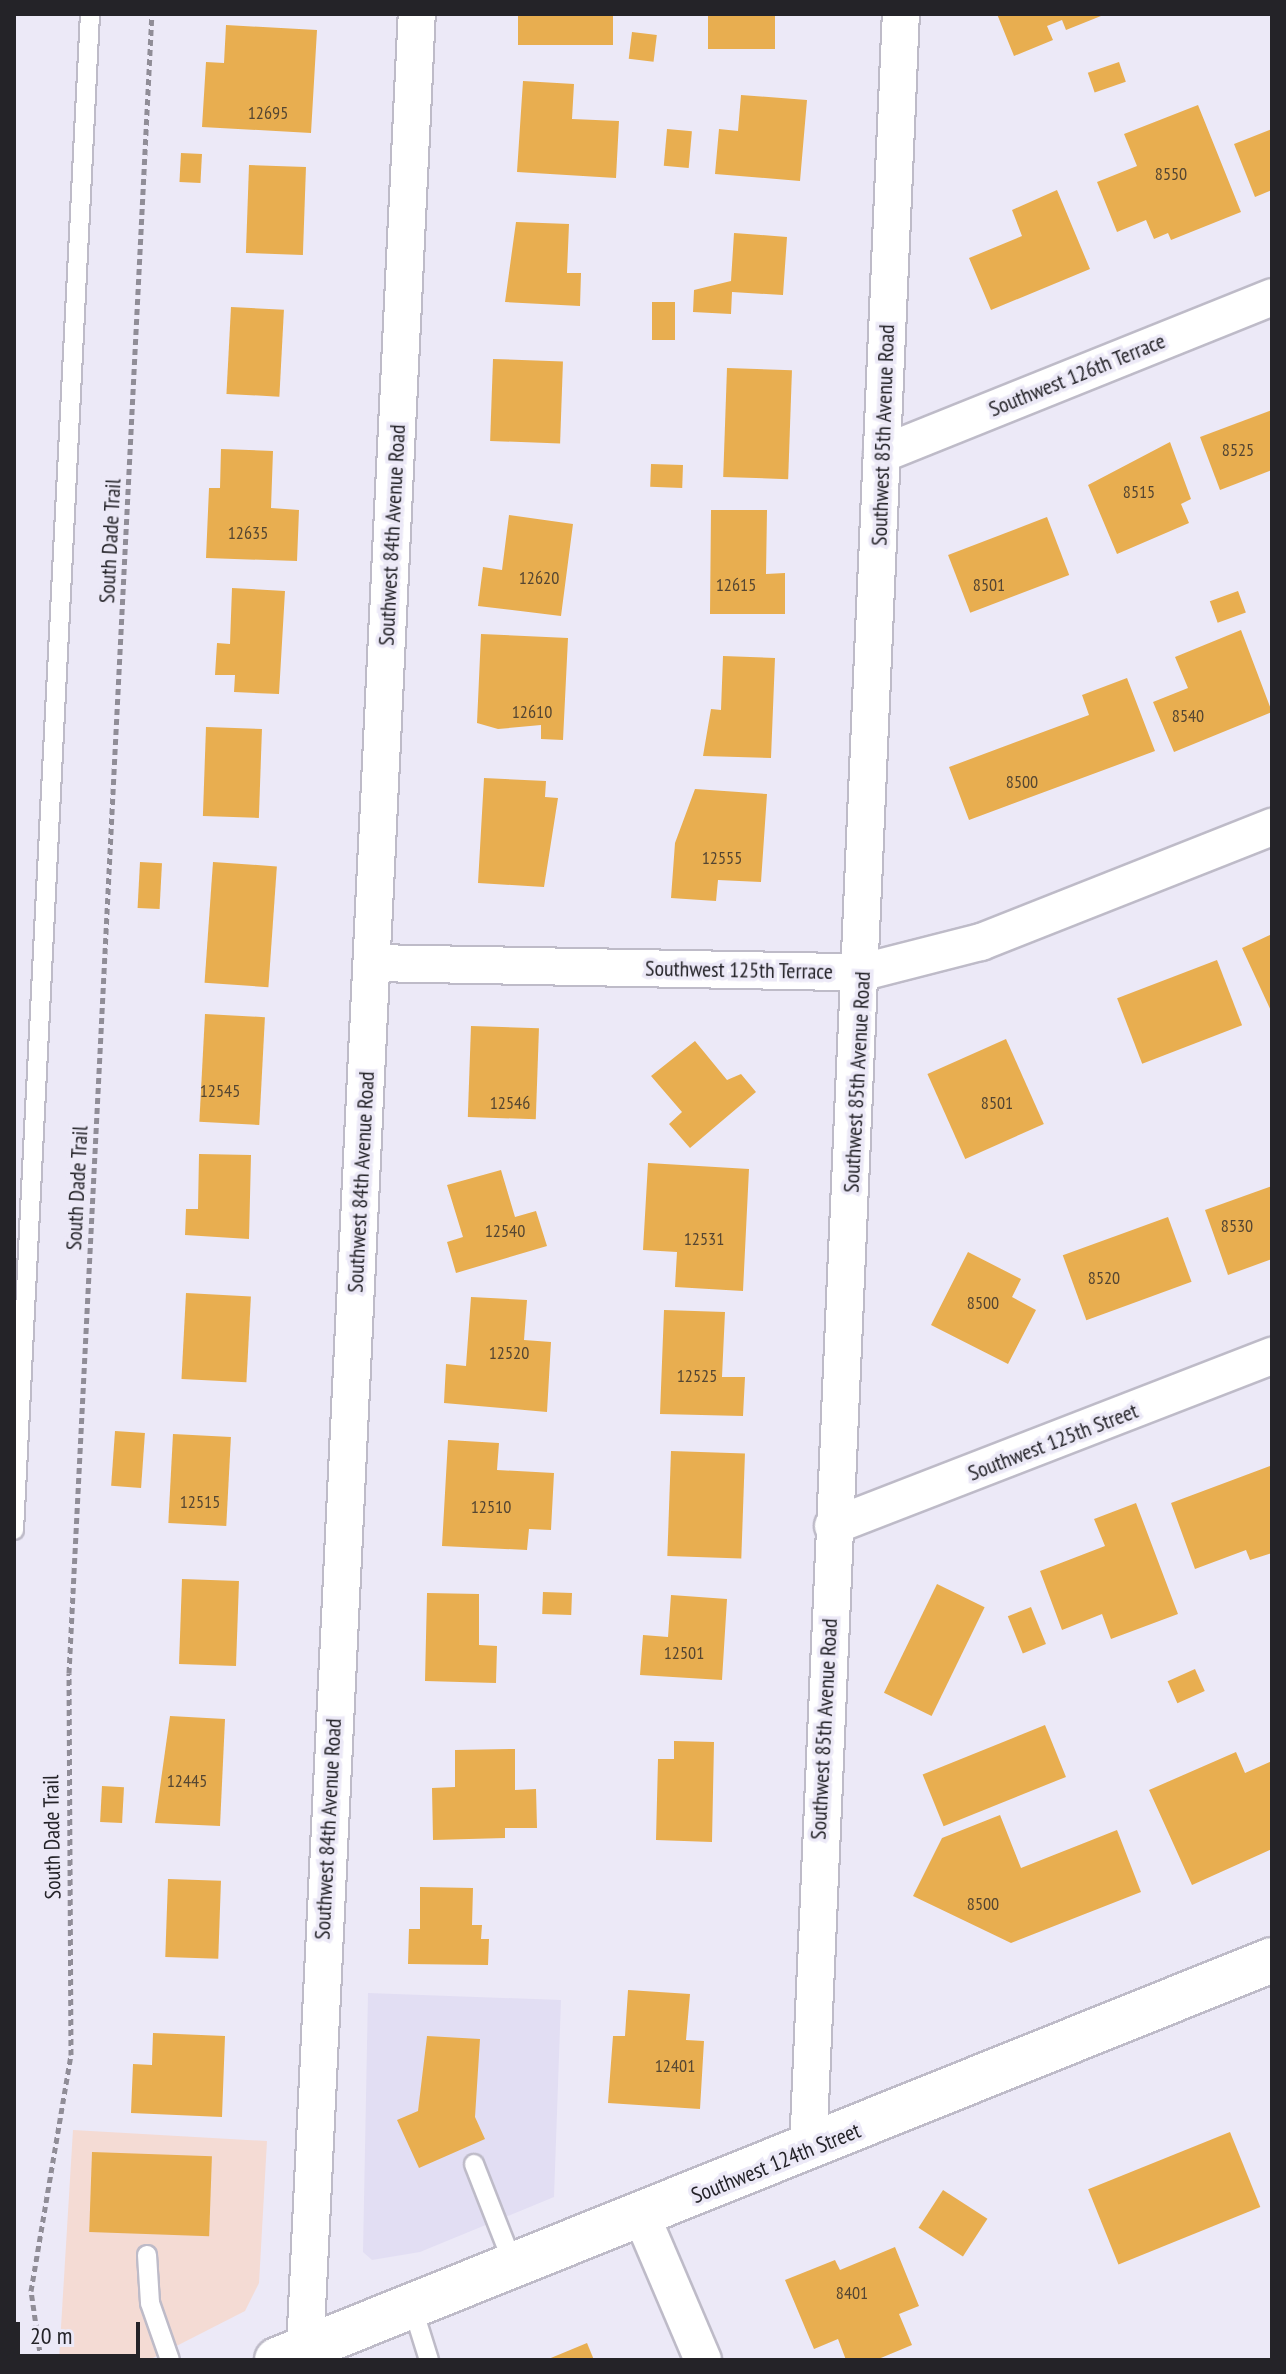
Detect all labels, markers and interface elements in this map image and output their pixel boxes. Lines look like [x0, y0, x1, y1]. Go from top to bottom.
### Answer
house number: 12695 [248, 102, 288, 124]
house number: 8550 [1155, 163, 1187, 185]
street label: Southwest 85th Avenue Road [866, 323, 900, 547]
street label: Southwest 126th Terrace [985, 327, 1169, 423]
street label: Southwest 84th Avenue Road [373, 423, 411, 647]
house number: 8525 [1222, 439, 1254, 461]
street label: South Dade Trail [94, 478, 126, 604]
house number: 8515 [1123, 481, 1155, 503]
house number: 12635 [228, 522, 268, 544]
house number: 12620 [519, 567, 559, 589]
house number: 12615 [716, 574, 756, 596]
house number: 8501 [973, 574, 1005, 596]
house number: 12610 [512, 701, 552, 723]
house number: 8540 [1172, 705, 1204, 727]
house number: 8500 [1006, 771, 1038, 793]
house number: 12555 [702, 847, 742, 869]
street label: Southwest 125th Terrace [645, 955, 833, 985]
street label: Southwest 85th Avenue Road [838, 970, 876, 1194]
street label: Southwest 84th Avenue Road [342, 1070, 380, 1294]
house number: 12545 [200, 1080, 240, 1102]
house number: 12546 [490, 1092, 530, 1114]
house number: 8501 [981, 1092, 1013, 1114]
street label: South Dade Trail [61, 1125, 93, 1251]
house number: 8530 [1221, 1215, 1253, 1237]
house number: 12540 [485, 1220, 525, 1242]
house number: 12531 [684, 1228, 724, 1250]
house number: 8520 [1088, 1267, 1120, 1289]
house number: 8500 [967, 1292, 999, 1314]
house number: 12520 [489, 1342, 529, 1364]
house number: 12525 [677, 1365, 717, 1387]
street label: Southwest 125th Street [964, 1397, 1142, 1487]
house number: 12515 [180, 1491, 220, 1513]
house number: 12510 [471, 1496, 511, 1518]
street label: Southwest 85th Avenue Road [805, 1617, 843, 1841]
house number: 12501 [664, 1642, 704, 1664]
street label: Southwest 84th Avenue Road [309, 1717, 347, 1941]
house number: 12445 [167, 1770, 207, 1792]
street label: South Dade Trail [38, 1774, 66, 1900]
house number: 8500 [967, 1893, 999, 1915]
house number: 12401 [655, 2055, 695, 2077]
street label: Southwest 124th Street [688, 2117, 864, 2209]
house number: 8401 [836, 2282, 868, 2304]
scale bar [20, 2306, 144, 2356]
text: 20 m [30, 2320, 72, 2351]

